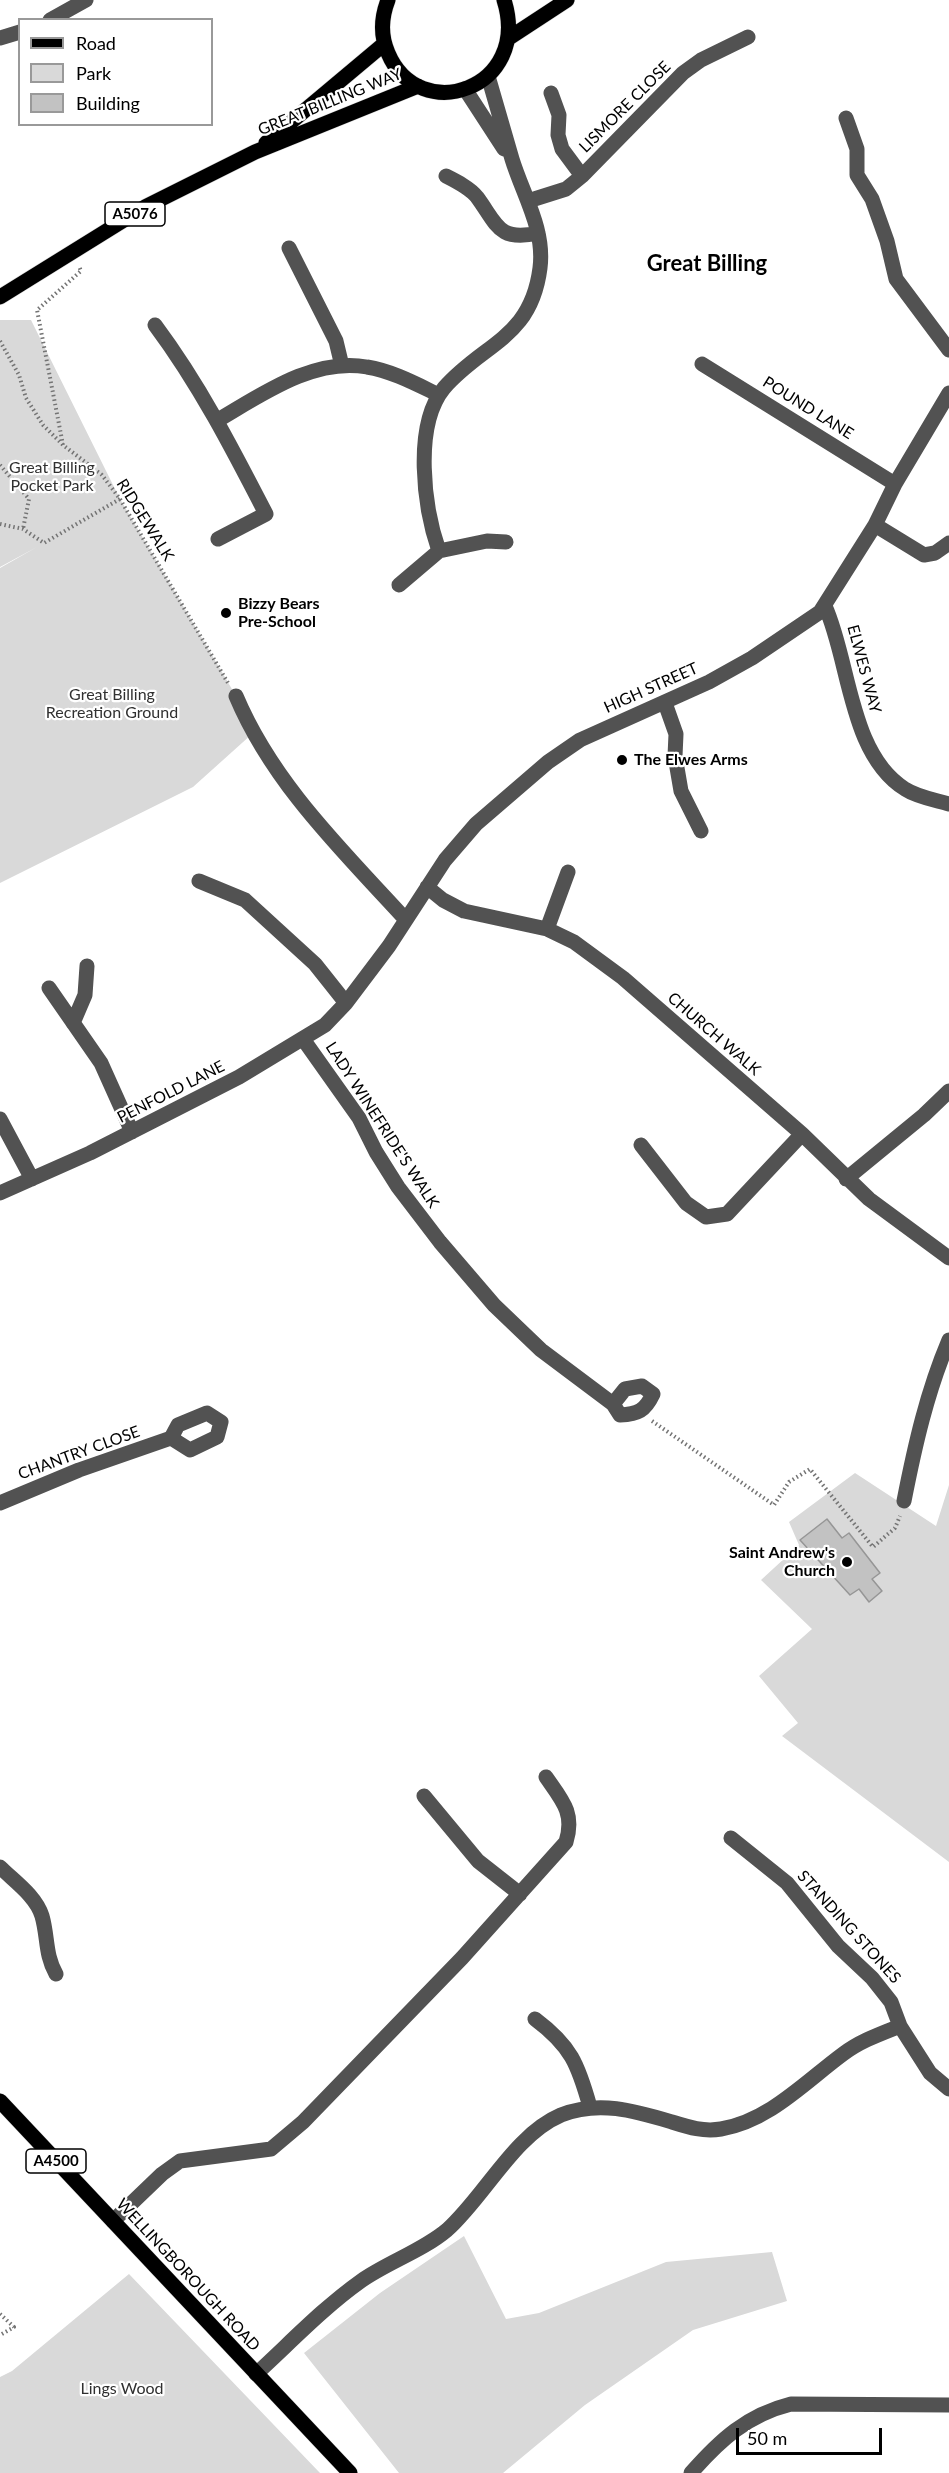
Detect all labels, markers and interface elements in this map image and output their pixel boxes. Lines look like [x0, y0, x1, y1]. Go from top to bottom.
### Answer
legend [18, 18, 213, 126]
text: Road [76, 32, 116, 54]
street label: LISMORE CLOSE [575, 57, 675, 157]
text: Park [76, 62, 111, 84]
street label: GREAT BILLING WAY [255, 64, 405, 140]
text: Building [76, 92, 140, 114]
road number: A5076 [105, 202, 165, 226]
district label: Great Billing [647, 251, 767, 277]
street label: POUND LANE [759, 373, 857, 443]
park label: Great Billing Pocket Park [9, 458, 95, 496]
street label: RIDGEWALK [112, 475, 178, 565]
place label: Bizzy Bears Pre-School [238, 594, 320, 632]
marker: Bizzy Bears Pre-School [219, 606, 233, 620]
street label: ELWES WAY [843, 623, 885, 715]
street label: HIGH STREET [601, 659, 701, 717]
park label: Great Billing Recreation Ground [46, 685, 178, 723]
place label: The Elwes Arms [634, 750, 748, 770]
marker: The Elwes Arms [615, 753, 629, 767]
street label: CHURCH WALK [664, 988, 764, 1080]
street label: LADY WINEFRIDE'S WALK [321, 1039, 443, 1211]
street label: PENFOLD LANE [114, 1057, 228, 1127]
street label: CHANTRY CLOSE [16, 1422, 142, 1484]
place label: Saint Andrew's Church [729, 1543, 835, 1581]
marker: Saint Andrew's Church [840, 1555, 854, 1569]
street label: STANDING STONES [793, 1867, 905, 1987]
road number: A4500 [26, 2149, 86, 2173]
street label: WELLINGBOROUGH ROAD [112, 2195, 264, 2355]
park label: Lings Wood [80, 2379, 164, 2399]
scale bar [739, 2416, 884, 2454]
text: 50 m [747, 2427, 787, 2449]

